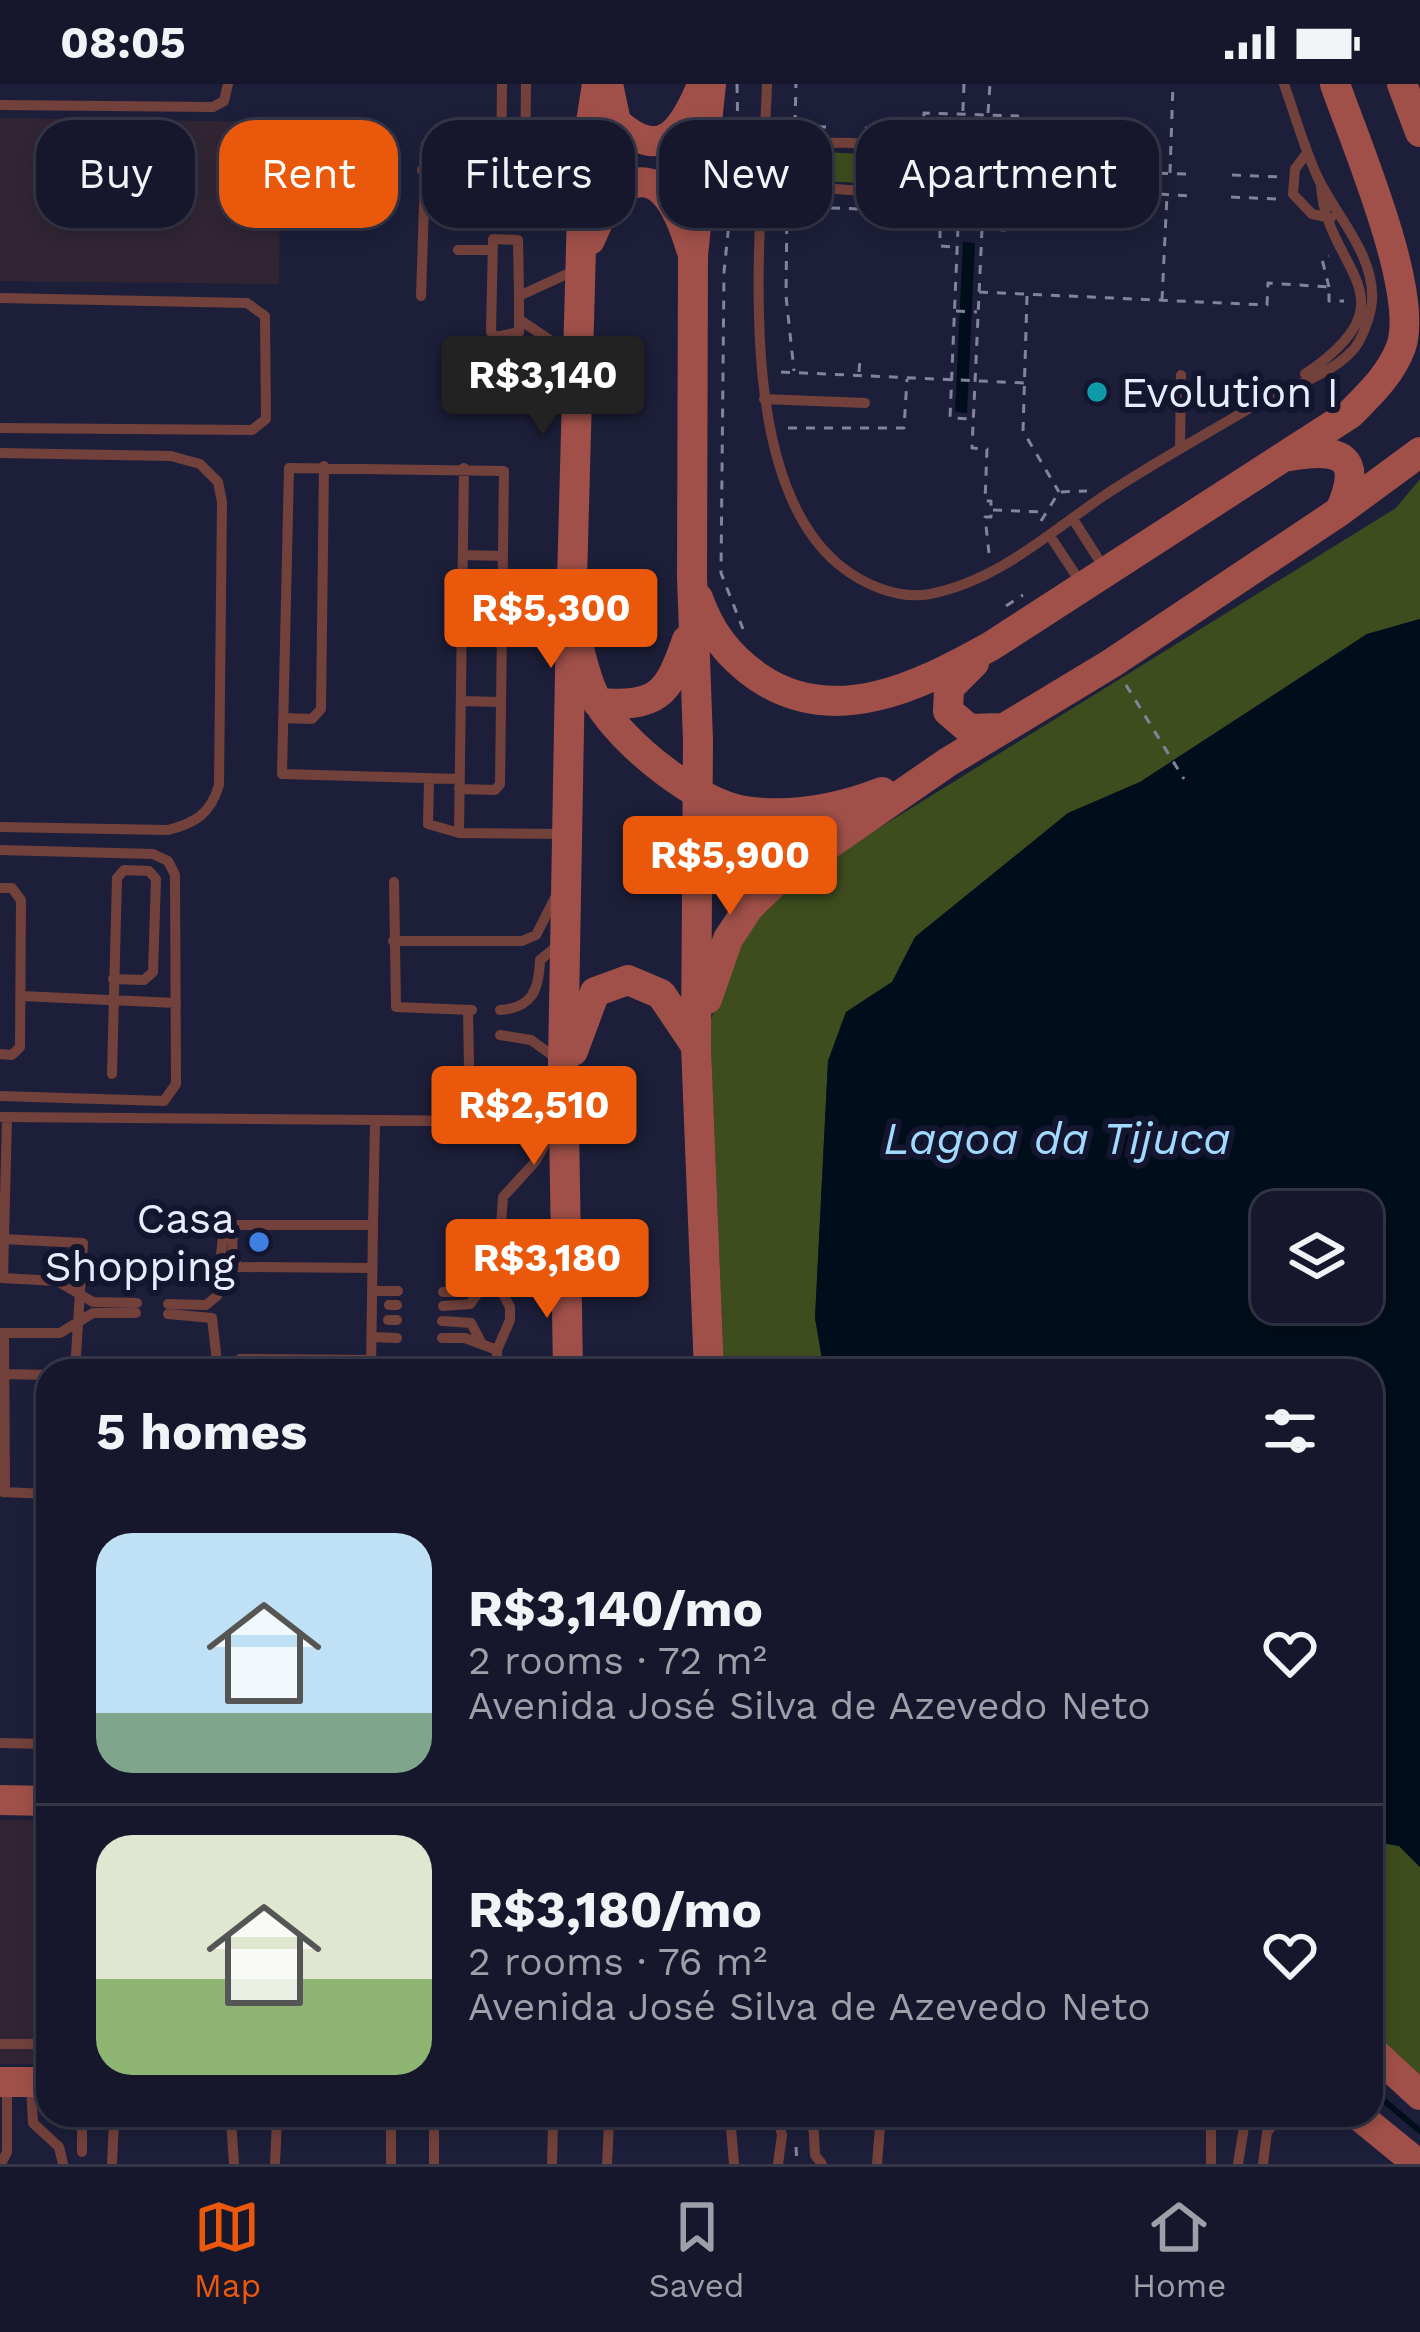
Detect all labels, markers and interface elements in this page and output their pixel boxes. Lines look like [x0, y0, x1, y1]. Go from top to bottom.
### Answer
text: 08:05 [60, 16, 186, 69]
chip: Buy [36, 120, 195, 228]
chip: Rent [219, 120, 398, 228]
chip: Filters [422, 120, 635, 228]
chip: New [659, 120, 832, 228]
chip: Apartment [856, 120, 1159, 228]
pin: R$3,140 [432, 336, 654, 438]
text: R$3,140 [468, 352, 618, 397]
place label: Evolution I [1121, 368, 1339, 417]
marker: Evolution I [1084, 379, 1110, 405]
pin: R$5,300 [440, 569, 662, 671]
text: R$5,300 [471, 585, 631, 630]
pin: R$5,900 [619, 816, 841, 918]
text: R$5,900 [650, 832, 810, 877]
pin: R$2,510 [423, 1066, 645, 1168]
text: R$2,510 [458, 1082, 610, 1127]
water label: Lagoa da Tijuca [883, 1112, 1231, 1165]
map controls [1251, 1191, 1383, 1323]
button: layers [1251, 1191, 1383, 1323]
place label: Casa Shopping [45, 1194, 236, 1291]
pin: R$3,180 [436, 1219, 658, 1321]
marker: Casa Shopping [246, 1229, 272, 1255]
text: R$3,180 [473, 1235, 621, 1280]
icon: filters [1257, 1398, 1323, 1464]
text: 5 homes [96, 1402, 307, 1461]
text: R$3,140/mo [468, 1579, 763, 1638]
icon: home [192, 1581, 336, 1725]
icon: heart [1257, 1620, 1323, 1686]
text: 2 rooms · 72 m² [468, 1638, 767, 1683]
text: Avenida José Silva de Azevedo Neto [468, 1683, 1151, 1728]
text: R$3,180/mo [468, 1880, 762, 1939]
icon: home [192, 1883, 336, 2027]
icon: heart [1257, 1922, 1323, 1988]
text: 2 rooms · 76 m² [468, 1939, 767, 1984]
text: Avenida José Silva de Azevedo Neto [468, 1984, 1151, 2029]
tab: Map [194, 2194, 261, 2305]
tab: Saved [649, 2194, 744, 2305]
tab: Home [1132, 2194, 1226, 2305]

